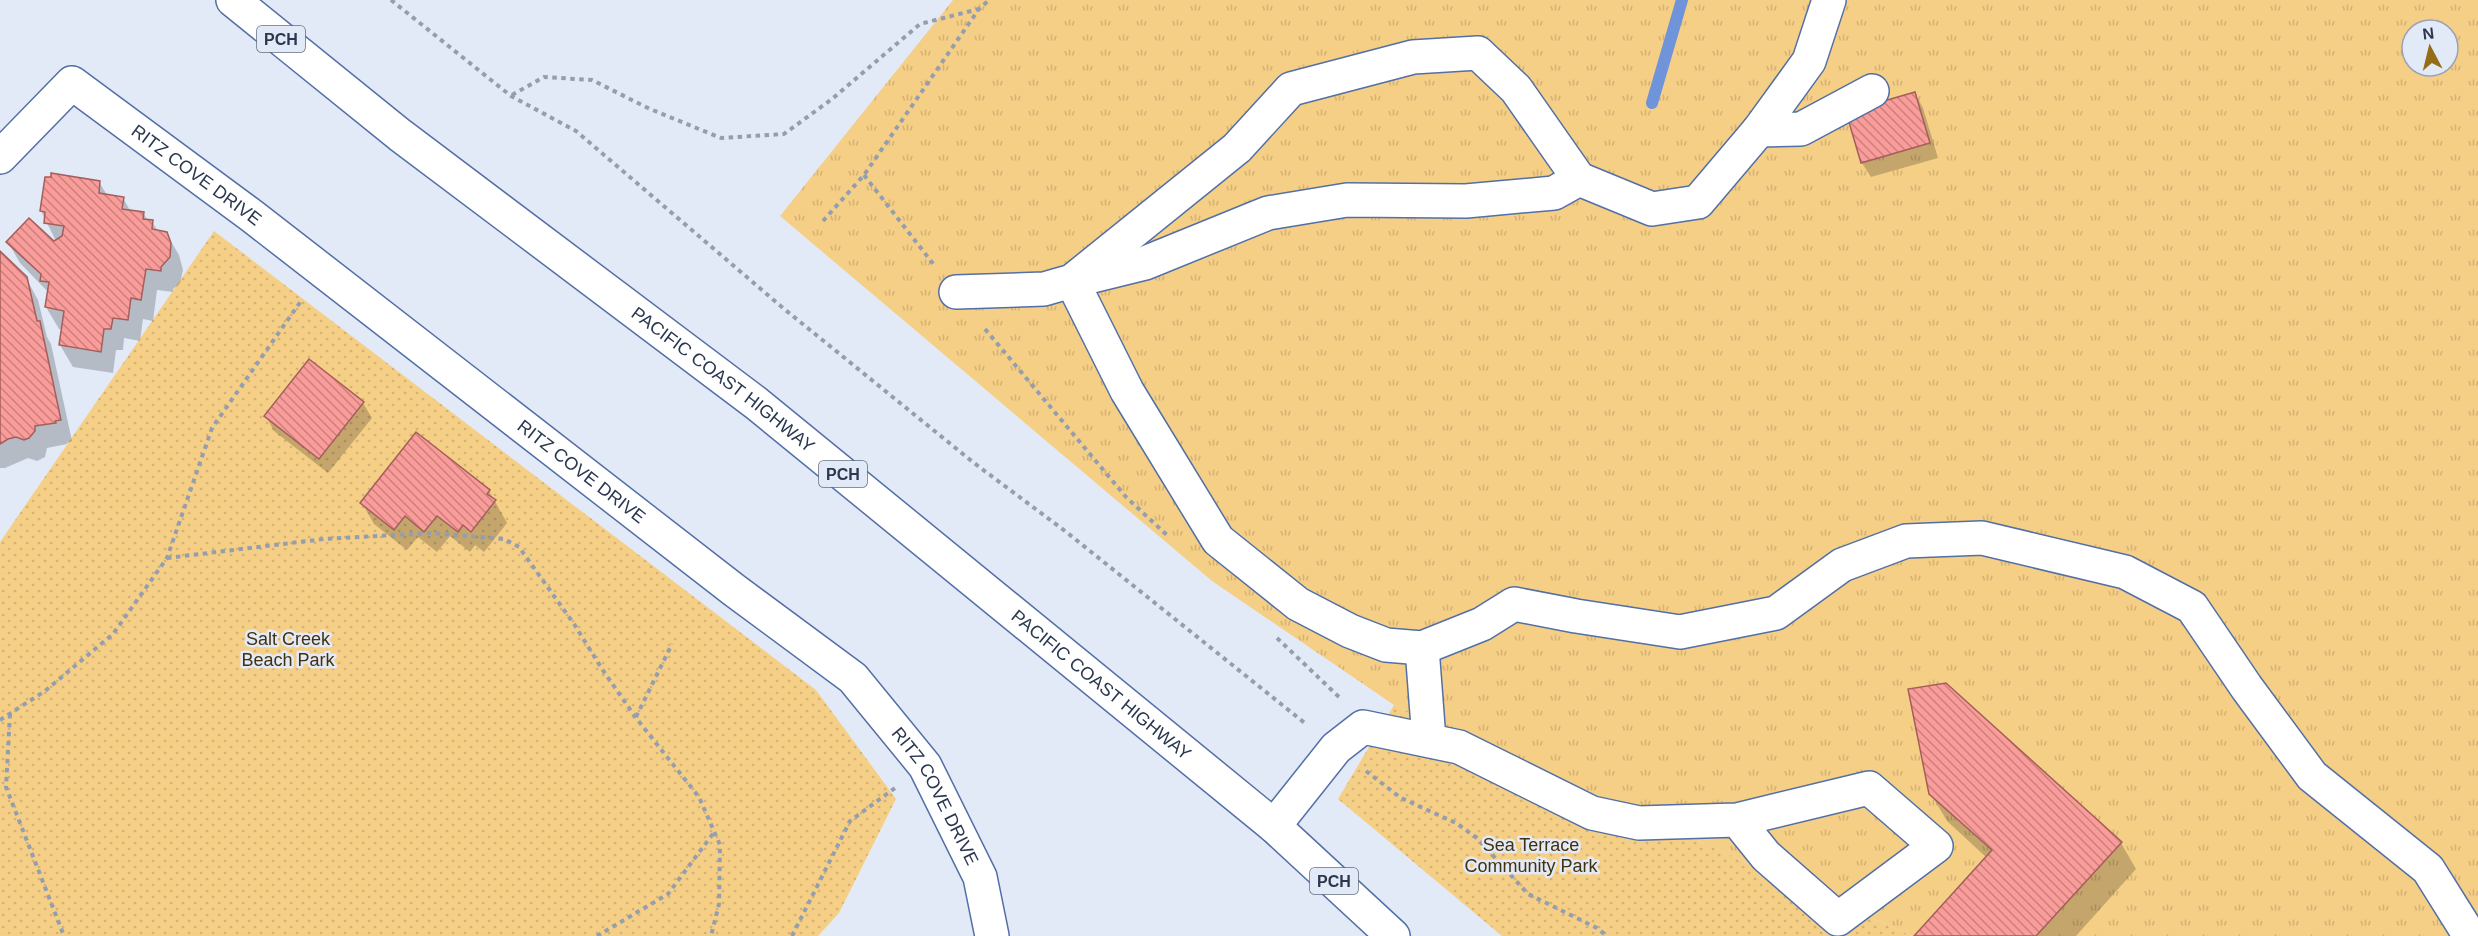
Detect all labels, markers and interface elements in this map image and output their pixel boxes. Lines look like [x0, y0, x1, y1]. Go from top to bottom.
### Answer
north arrow [2400, 18, 2460, 78]
text: N [2421, 24, 2435, 43]
road number: PCH [257, 26, 305, 52]
street label: RITZ COVE DRIVE [128, 121, 265, 229]
street label: PACIFIC COAST HIGHWAY [628, 303, 818, 457]
street label: RITZ COVE DRIVE [514, 416, 649, 527]
road number: PCH [819, 461, 867, 487]
street label: PACIFIC COAST HIGHWAY [1008, 606, 1195, 764]
park label: Salt Creek Beach Park [241, 629, 336, 670]
street label: RITZ COVE DRIVE [888, 723, 982, 868]
park label: Sea Terrace Community Park [1464, 835, 1599, 876]
road number: PCH [1310, 868, 1358, 894]

